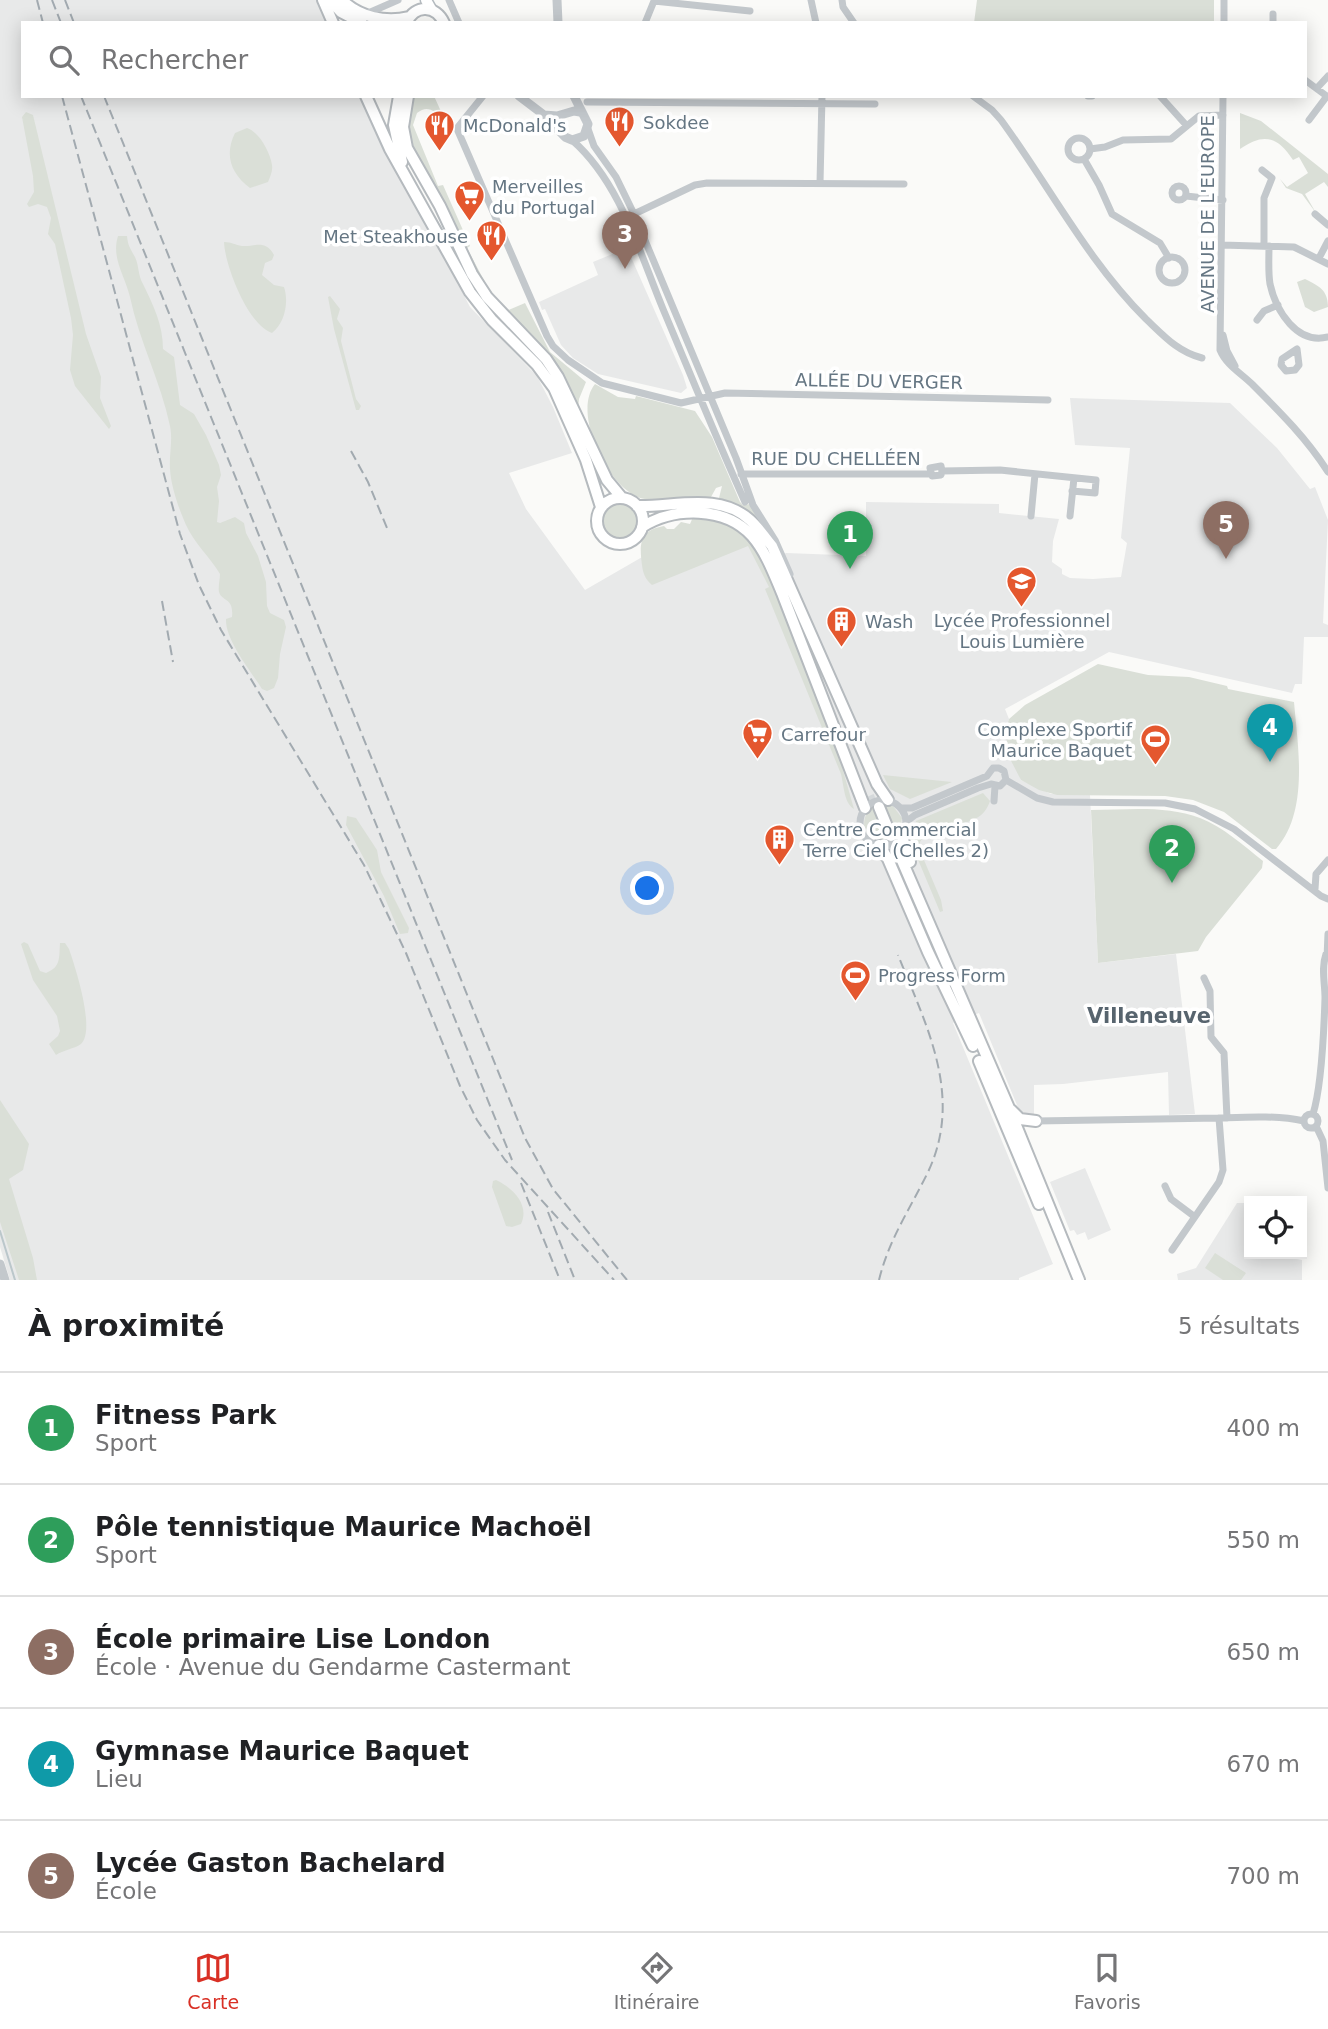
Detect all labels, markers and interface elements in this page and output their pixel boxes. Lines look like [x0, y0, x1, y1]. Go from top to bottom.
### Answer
search box [21, 21, 1307, 98]
icon: search [45, 41, 83, 79]
text: Rechercher [101, 45, 248, 75]
restaurant icon: Sokdee [603, 105, 637, 149]
restaurant icon: McDonald's [423, 108, 457, 152]
place label: Sokdee [643, 112, 709, 133]
place label: McDonald's [463, 115, 567, 136]
street label: AVENUE DE L'EUROPE [1197, 115, 1218, 313]
place label: Merveilles du Portugal [492, 176, 595, 218]
supermarket icon: Merveilles du Portugal [452, 179, 486, 223]
pin: 3 [602, 211, 648, 269]
restaurant icon: Met Steakhouse [474, 219, 508, 263]
place label: Met Steakhouse [323, 226, 468, 247]
street label: ALLÉE DU VERGER [795, 369, 963, 393]
street label: RUE DU CHELLÉEN [751, 448, 921, 469]
pin: 5 [1203, 501, 1249, 559]
pin: 1 [827, 511, 873, 569]
school or university icon: Lycée Professionnel Louis Lumière [1005, 565, 1039, 609]
building icon: Wash [825, 604, 859, 648]
place label: Lycée Professionnel Louis Lumière [934, 610, 1110, 652]
place label: Wash [865, 611, 913, 632]
pin: 4 [1247, 704, 1293, 762]
supermarket icon: Carrefour [741, 717, 775, 761]
place label: Complexe Sportif Maurice Baquet [977, 719, 1133, 761]
sports icon: Complexe Sportif Maurice Baquet [1138, 722, 1172, 766]
place label: Carrefour [781, 724, 867, 745]
place label: Centre Commercial Terre Ciel (Chelles 2) [802, 819, 989, 861]
building icon: Centre Commercial Terre Ciel (Chelles 2) [763, 822, 797, 866]
pin: 2 [1149, 825, 1195, 883]
your location [630, 871, 664, 905]
sports icon: Progress Form [838, 958, 872, 1002]
place label: Progress Form [878, 965, 1006, 986]
district label: Villeneuve [1087, 1004, 1211, 1028]
map controls [1244, 1196, 1307, 1259]
button: locate [1244, 1196, 1307, 1259]
text: À proximité [28, 1308, 224, 1343]
text: 5 résultats [1178, 1313, 1300, 1339]
text: Fitness Park [95, 1400, 276, 1430]
text: 1 [43, 1415, 59, 1441]
text: 400 m [1226, 1415, 1300, 1441]
text: Sport [95, 1430, 157, 1456]
text: Pôle tennistique Maurice Machoël [95, 1512, 592, 1542]
text: 2 [43, 1527, 59, 1553]
text: 550 m [1226, 1527, 1300, 1553]
text: Sport [95, 1542, 157, 1568]
text: École primaire Lise London [95, 1624, 491, 1654]
text: 3 [43, 1639, 59, 1665]
text: 650 m [1226, 1639, 1300, 1665]
text: École · Avenue du Gendarme Castermant [95, 1654, 571, 1680]
text: Gymnase Maurice Baquet [95, 1736, 469, 1766]
text: 4 [43, 1751, 59, 1777]
text: 670 m [1226, 1751, 1300, 1777]
text: Lieu [95, 1766, 143, 1792]
text: Lycée Gaston Bachelard [95, 1848, 446, 1878]
text: 5 [43, 1863, 59, 1889]
text: 700 m [1226, 1863, 1300, 1889]
text: École [95, 1878, 157, 1904]
tab: Carte [187, 1949, 239, 2013]
tab: Itinéraire [614, 1949, 700, 2013]
tab: Favoris [1074, 1949, 1141, 2013]

